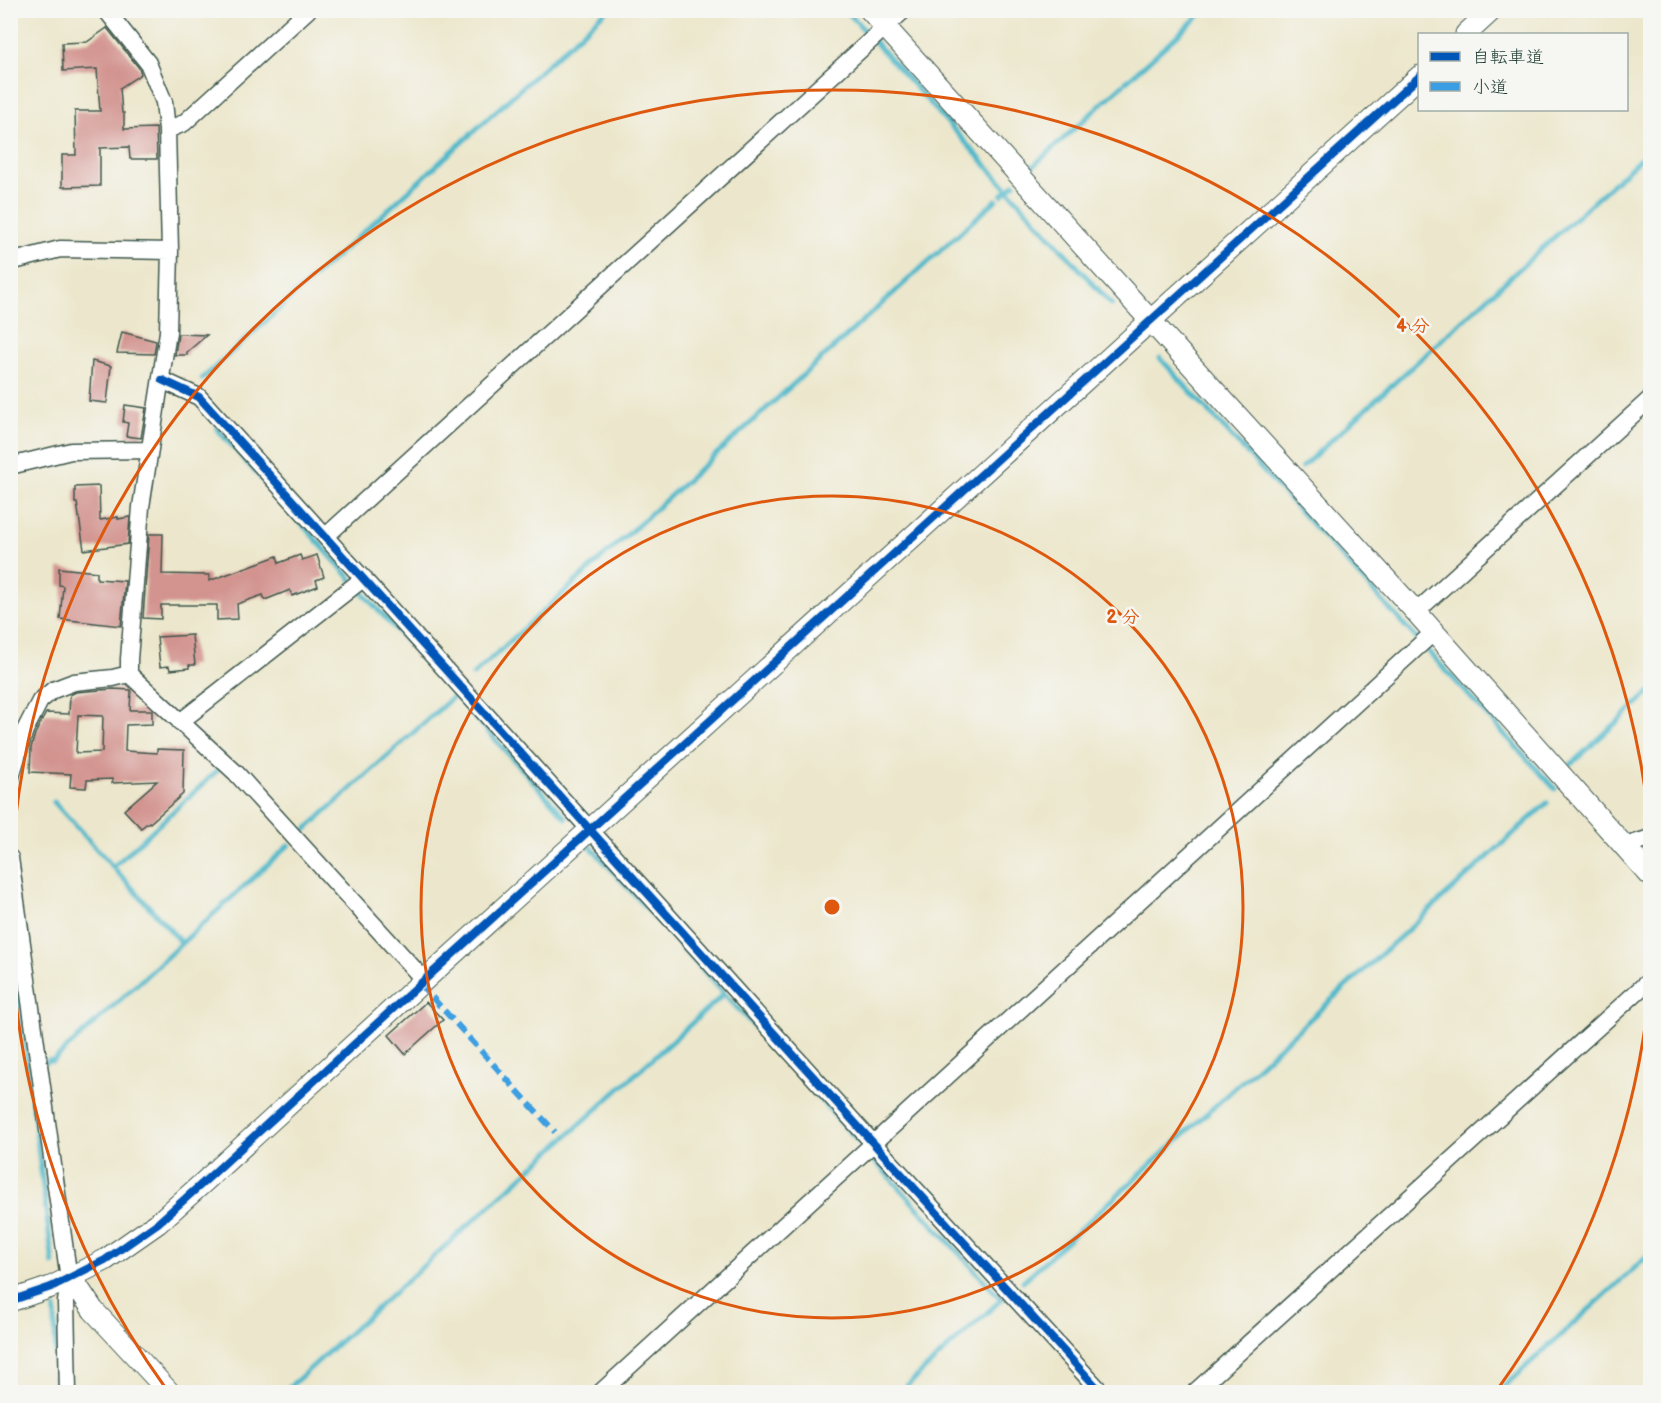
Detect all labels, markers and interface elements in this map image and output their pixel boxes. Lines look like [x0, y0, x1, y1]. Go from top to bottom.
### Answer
legend [1418, 33, 1628, 111]
text: 自転車道 [1472, 47, 1544, 68]
text: 小道 [1472, 77, 1508, 98]
text: 4 分 [1396, 316, 1430, 337]
text: 2 分 [1106, 607, 1140, 628]
centre of rings [822, 897, 842, 917]

